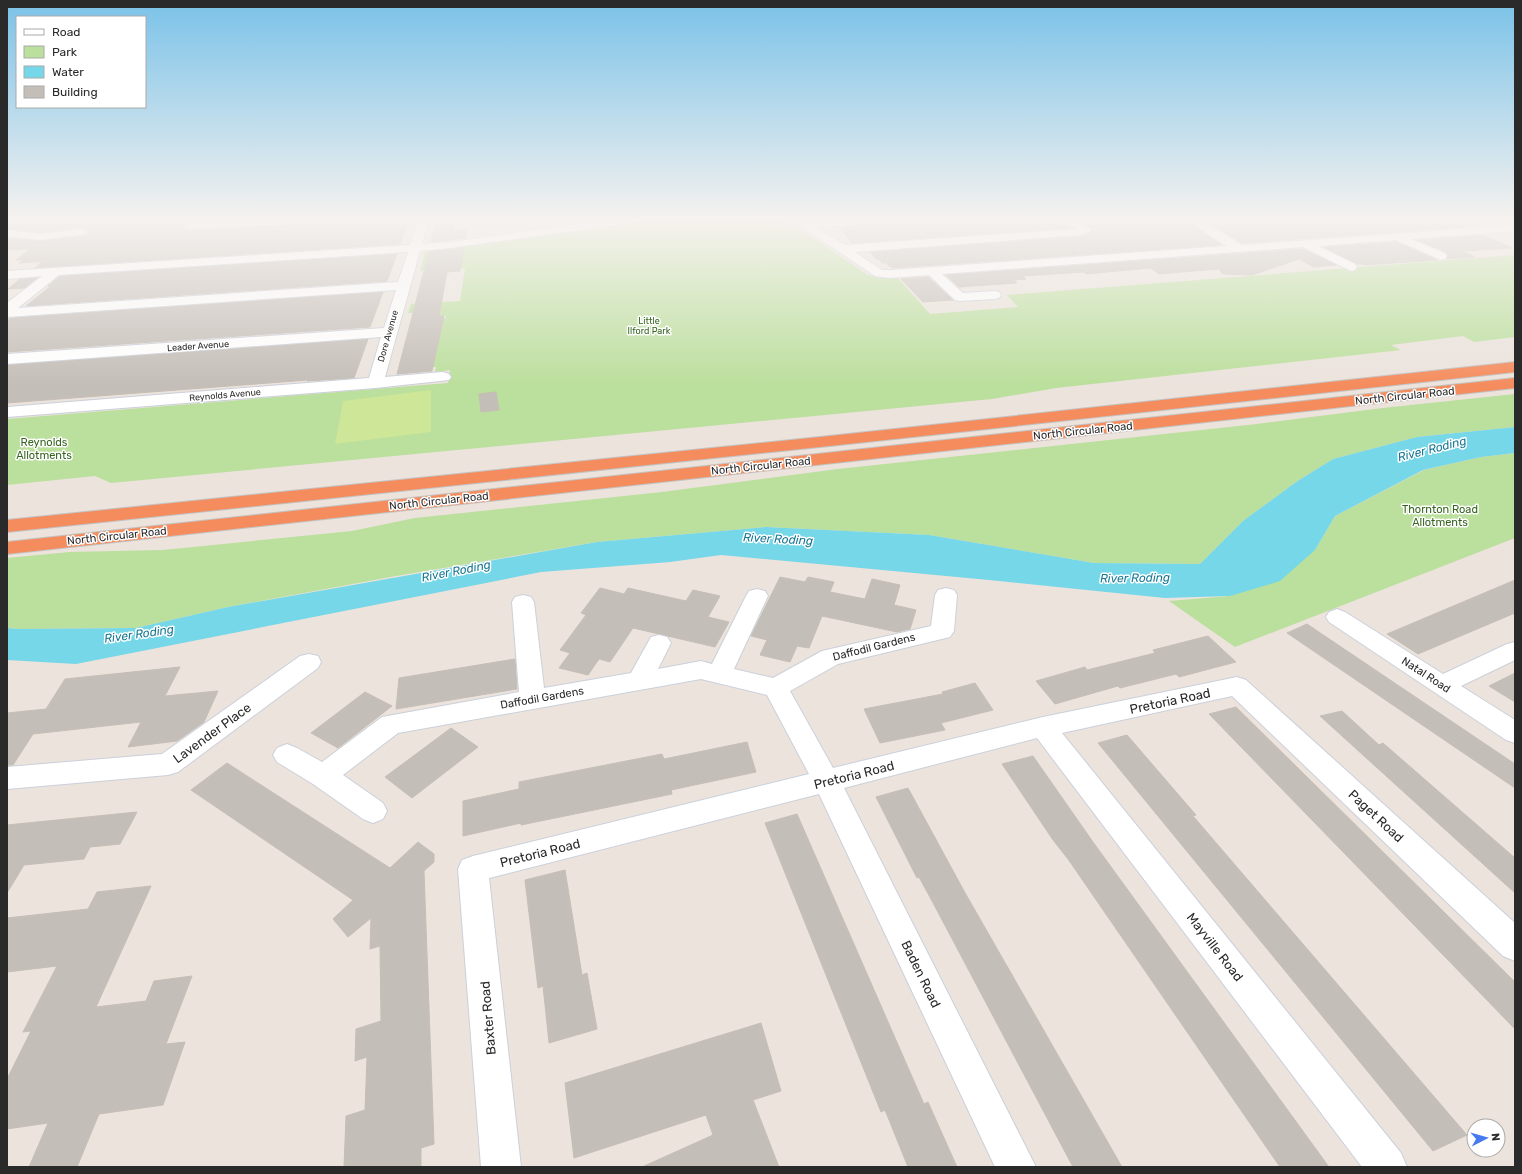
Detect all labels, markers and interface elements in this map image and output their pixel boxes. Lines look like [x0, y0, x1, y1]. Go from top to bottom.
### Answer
legend [16, 16, 146, 108]
text: Road [52, 25, 80, 39]
text: Park [52, 45, 78, 59]
text: Water [52, 65, 84, 79]
text: Building [52, 85, 98, 99]
street label: Dore Avenue [376, 309, 400, 363]
park label: Little Ilford Park [628, 316, 671, 336]
street label: Leader Avenue [167, 339, 229, 353]
street label: North Circular Road [1355, 384, 1455, 408]
street label: Reynolds Avenue [189, 387, 261, 403]
street label: North Circular Road [1033, 419, 1133, 443]
water label: River Roding [1396, 434, 1468, 464]
park label: Reynolds Allotments [16, 436, 72, 462]
street label: North Circular Road [711, 454, 811, 478]
street label: North Circular Road [389, 489, 489, 513]
park label: Thornton Road Allotments [1402, 503, 1478, 529]
street label: North Circular Road [67, 524, 167, 548]
water label: River Roding [743, 530, 813, 548]
water label: River Roding [420, 557, 492, 585]
water label: River Roding [1100, 570, 1170, 586]
water label: River Roding [103, 622, 175, 646]
street label: Daffodil Gardens [831, 630, 917, 664]
street label: Natal Road [1399, 654, 1453, 696]
street label: Daffodil Gardens [499, 684, 585, 712]
street label: Pretoria Road [1128, 685, 1212, 717]
street label: Lavender Place [170, 700, 254, 766]
street label: Pretoria Road [812, 758, 896, 792]
street label: Paget Road [1345, 787, 1407, 846]
street label: Pretoria Road [498, 836, 582, 870]
street label: Mayville Road [1184, 910, 1246, 984]
street label: Baden Road [898, 938, 944, 1010]
street label: Baxter Road [477, 981, 499, 1055]
north arrow [1466, 1118, 1506, 1158]
text: N [1489, 1132, 1502, 1142]

